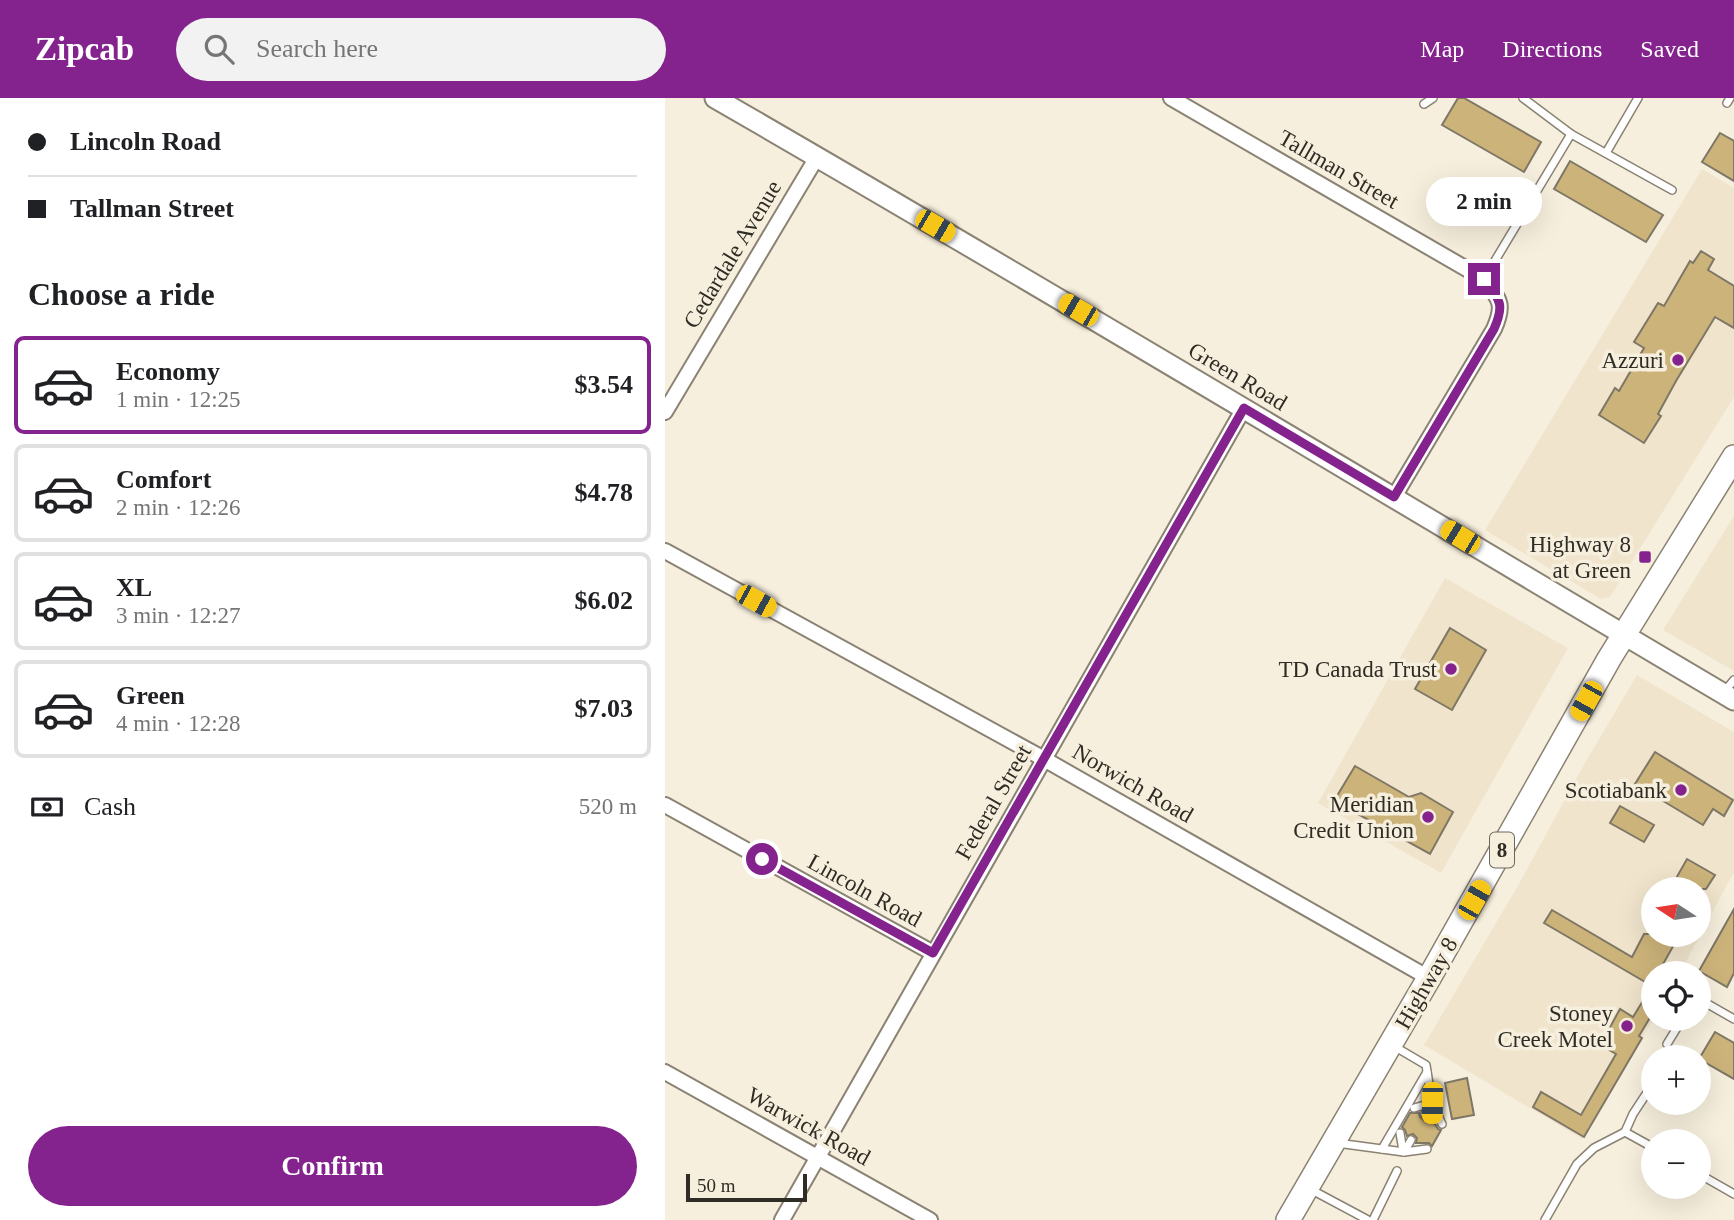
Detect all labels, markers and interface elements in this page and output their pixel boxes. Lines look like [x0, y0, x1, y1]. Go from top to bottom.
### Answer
search box [176, 18, 666, 81]
icon: search [200, 30, 238, 68]
text: Zipcab [35, 31, 134, 67]
text: Search here [256, 34, 378, 63]
text: Map [1420, 36, 1464, 62]
text: Directions [1502, 36, 1602, 62]
text: Saved [1640, 36, 1699, 62]
street label: Tallman Street [1274, 125, 1404, 214]
text: Lincoln Road [70, 127, 221, 156]
street label: Cedardale Avenue [679, 176, 786, 332]
callout: 2 min [1426, 178, 1542, 226]
text: 2 min [1456, 189, 1512, 214]
text: Tallman Street [70, 194, 234, 223]
car [912, 206, 959, 246]
route end [1468, 263, 1500, 295]
text: Choose a ride [28, 276, 215, 312]
car [1055, 290, 1102, 330]
street label: Green Road [1184, 337, 1292, 416]
place label: Azzuri [1601, 348, 1664, 373]
marker: Azzuri [1670, 352, 1686, 368]
icon: car [32, 354, 95, 417]
text: Economy [116, 357, 220, 386]
text: $3.54 [575, 370, 633, 399]
text: 1 min · 12:25 [116, 387, 241, 412]
icon: car [32, 462, 95, 525]
text: Comfort [116, 465, 211, 494]
text: $4.78 [575, 478, 633, 507]
text: 2 min · 12:26 [116, 495, 241, 520]
car [1437, 517, 1484, 557]
place label: Highway 8 at Green [1529, 532, 1631, 583]
marker: Highway 8 at Green [1637, 549, 1653, 565]
icon: car [32, 570, 95, 633]
text: XL [116, 573, 152, 602]
car [733, 582, 780, 620]
text: $6.02 [575, 586, 633, 615]
text: 3 min · 12:27 [116, 603, 241, 628]
place label: TD Canada Trust [1279, 657, 1438, 682]
marker: TD Canada Trust [1443, 661, 1459, 677]
icon: car [32, 678, 95, 741]
car [1567, 678, 1606, 724]
text: Green [116, 681, 185, 710]
text: $7.03 [575, 694, 633, 723]
text: 4 min · 12:28 [116, 711, 241, 736]
street label: Norwich Road [1068, 739, 1198, 828]
street label: Federal Street [951, 740, 1037, 864]
place label: Scotiabank [1565, 778, 1667, 803]
marker: Scotiabank [1673, 782, 1689, 798]
icon: cash [28, 788, 66, 826]
text: Cash [84, 792, 136, 821]
place label: Meridian Credit Union [1293, 792, 1414, 843]
text: 520 m [579, 794, 637, 819]
marker: Meridian Credit Union [1420, 809, 1436, 825]
road number: 8 [1490, 832, 1514, 868]
route start [746, 843, 778, 875]
street label: Lincoln Road [804, 849, 926, 932]
car [1455, 877, 1494, 923]
north arrow [1641, 877, 1711, 947]
map controls [1641, 877, 1711, 1199]
street label: Highway 8 [1390, 933, 1463, 1033]
button: locate [1641, 961, 1711, 1031]
place label: Stoney Creek Motel [1497, 1001, 1613, 1052]
marker: Stoney Creek Motel [1619, 1018, 1635, 1034]
button: + [1641, 1045, 1711, 1115]
street label: Warwick Road [743, 1082, 875, 1171]
car [1422, 1082, 1443, 1124]
button: Confirm [28, 1126, 637, 1206]
button: − [1641, 1129, 1711, 1199]
scale bar [686, 1171, 807, 1203]
text: 50 m [697, 1175, 736, 1196]

